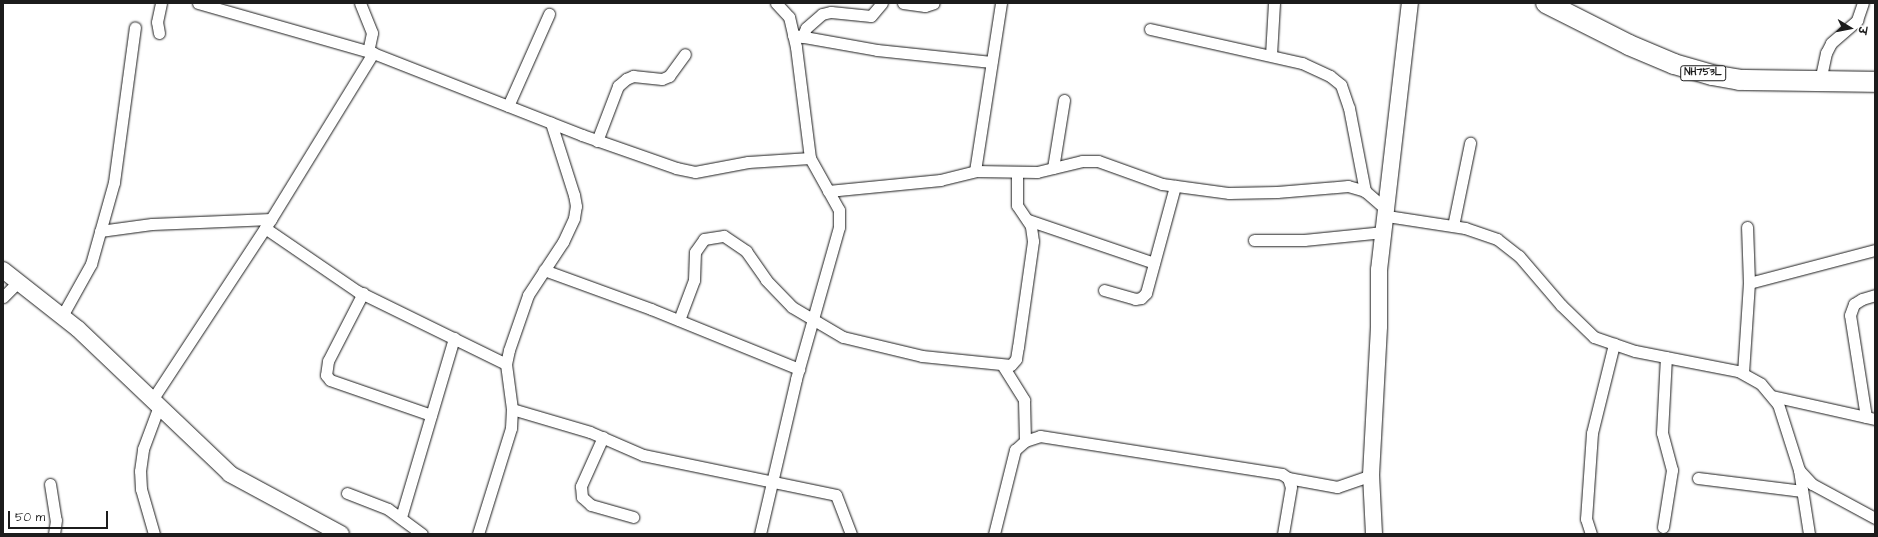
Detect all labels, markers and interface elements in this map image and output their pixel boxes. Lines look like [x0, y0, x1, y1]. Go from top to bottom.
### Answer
north arrow [1830, 8, 1870, 48]
text: उ [1854, 25, 1870, 35]
road number: NH753L [1680, 65, 1726, 81]
scale bar [10, 503, 110, 529]
text: 50 m [15, 509, 45, 526]

